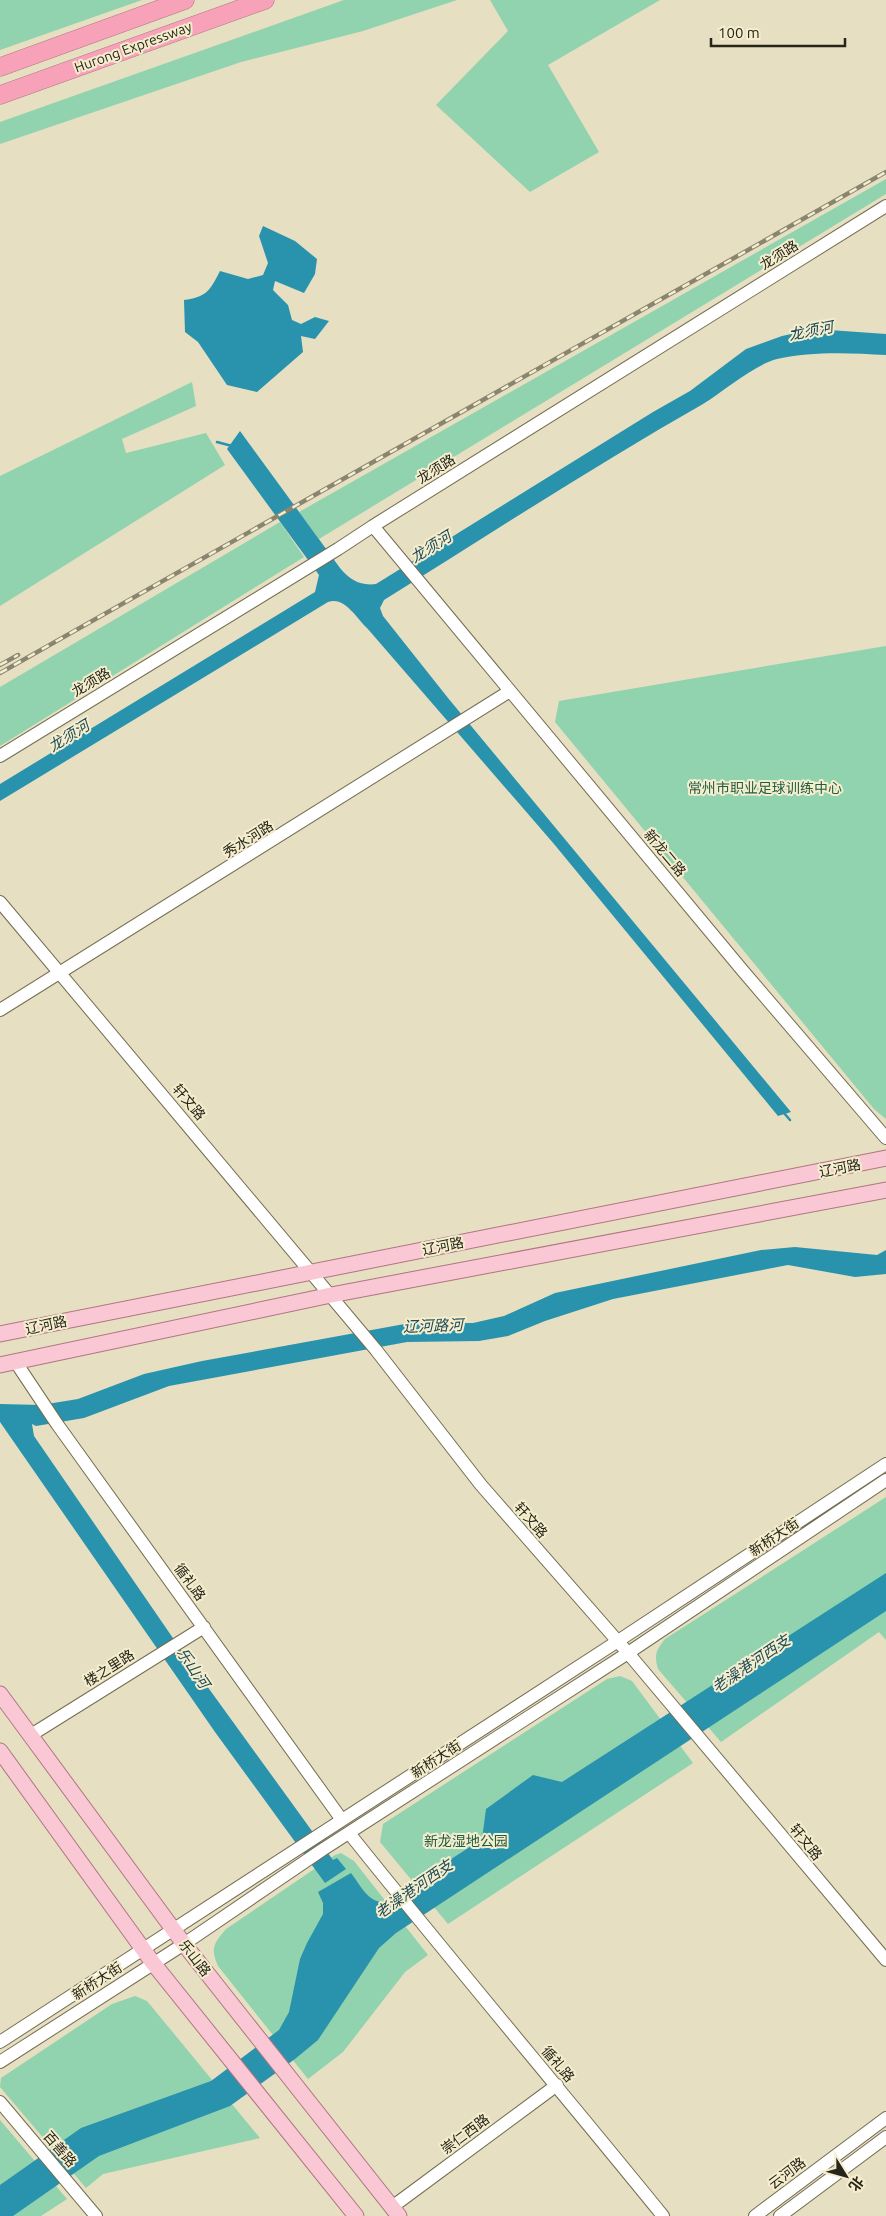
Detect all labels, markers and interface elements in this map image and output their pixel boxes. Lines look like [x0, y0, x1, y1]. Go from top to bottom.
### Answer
scale bar [711, 15, 845, 47]
street label: Hurong Expressway [72, 18, 194, 76]
text: 100 m [718, 24, 760, 41]
street label: 龙须路 [757, 237, 801, 273]
water label: 龙须河 [787, 317, 838, 343]
street label: 龙须路 [414, 451, 458, 487]
water label: 龙须河 [407, 526, 457, 566]
street label: 龙须路 [69, 664, 113, 700]
water label: 龙须河 [45, 715, 95, 755]
park label: 常州市职业足球训练中心 [688, 780, 842, 796]
street label: 秀水河路 [220, 817, 276, 861]
street label: 新龙二路 [641, 826, 689, 880]
street label: 轩文路 [169, 1081, 209, 1123]
street label: 辽河路 [818, 1156, 862, 1180]
street label: 辽河路 [421, 1234, 465, 1258]
street label: 辽河路 [24, 1313, 68, 1337]
water label: 辽河路河 [403, 1316, 466, 1335]
street label: 轩文路 [511, 1499, 551, 1541]
street label: 新桥大街 [746, 1515, 802, 1559]
street label: 循礼路 [171, 1560, 209, 1604]
water label: 老澡港河西支 [709, 1630, 794, 1696]
water label: 乐山河 [174, 1644, 215, 1694]
street label: 楼之里路 [81, 1646, 137, 1690]
street label: 新桥大街 [408, 1737, 464, 1781]
street label: 轩文路 [787, 1821, 825, 1863]
park label: 新龙湿地公园 [424, 1833, 508, 1849]
water label: 老澡港河西支 [372, 1855, 457, 1921]
street label: 乐山路 [176, 1937, 214, 1979]
street label: 新桥大街 [69, 1959, 125, 2003]
street label: 循礼路 [538, 2043, 578, 2085]
street label: 崇仁西路 [438, 2111, 492, 2157]
street label: 百善路 [40, 2128, 80, 2170]
north arrow [821, 2151, 871, 2201]
street label: 云河路 [765, 2154, 809, 2192]
text: 北 [846, 2173, 867, 2194]

